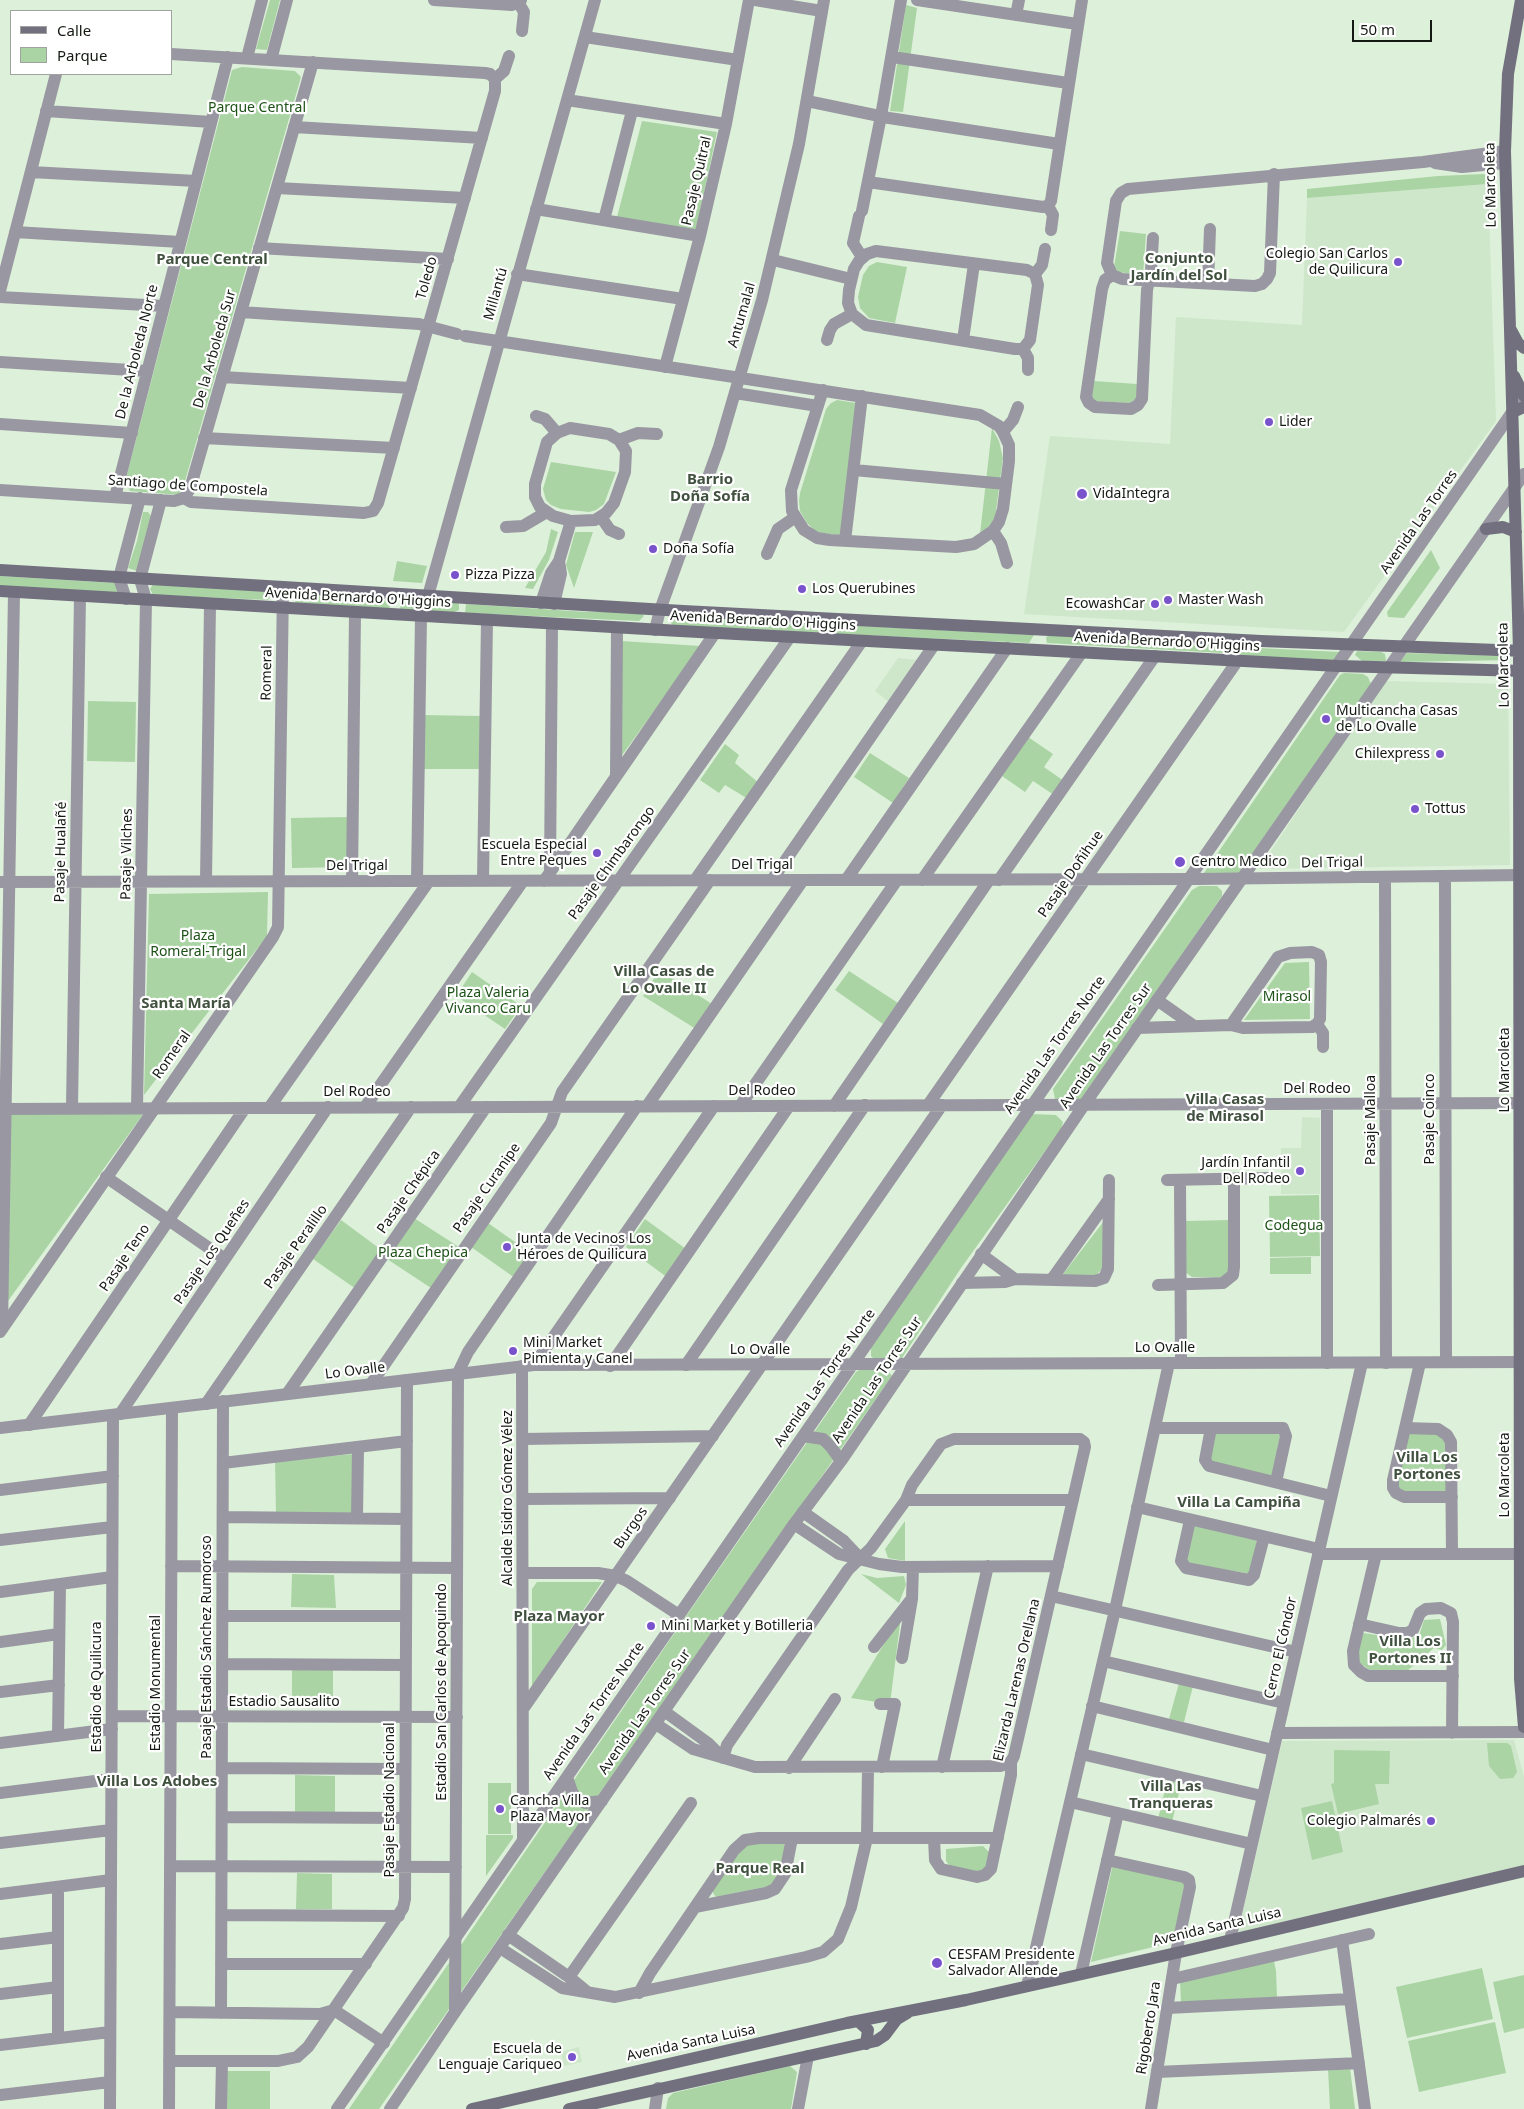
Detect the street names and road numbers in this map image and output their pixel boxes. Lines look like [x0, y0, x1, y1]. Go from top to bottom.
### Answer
street label: Pasaje Quitral [679, 135, 715, 227]
street label: Lo Marcoleta [1482, 142, 1500, 228]
street label: Toledo [413, 255, 441, 301]
street label: Millantú [481, 266, 511, 322]
street label: Antumalal [725, 280, 759, 350]
street label: De la Arboleda Norte [112, 283, 162, 421]
street label: De la Arboleda Sur [190, 288, 240, 410]
street label: Avenida Las Torres [1377, 467, 1461, 577]
street label: Santiago de Compostela [108, 472, 268, 500]
street label: Avenida Bernardo O'Higgins [265, 585, 451, 611]
street label: Avenida Bernardo O'Higgins [670, 608, 856, 634]
street label: Lo Marcoleta [1495, 622, 1513, 708]
street label: Avenida Bernardo O'Higgins [1074, 629, 1260, 655]
street label: Romeral [258, 645, 276, 701]
street label: Pasaje Hualañé [52, 801, 70, 903]
street label: Pasaje Chimbarongo [565, 803, 659, 923]
street label: Pasaje Vilches [118, 808, 136, 900]
street label: Pasaje Doñihue [1035, 827, 1107, 921]
street label: Del Trigal [1301, 854, 1363, 872]
street label: Del Trigal [731, 857, 793, 873]
street label: Del Trigal [326, 858, 388, 874]
street label: Avenida Las Torres Norte [1001, 973, 1109, 1117]
street label: Avenida Las Torres Sur [1056, 980, 1156, 1112]
street label: Lo Marcoleta [1497, 1027, 1513, 1113]
street label: Romeral [149, 1028, 195, 1082]
street label: Pasaje Coinco [1422, 1074, 1438, 1164]
street label: Pasaje Malloa [1363, 1075, 1379, 1165]
street label: Del Rodeo [1283, 1081, 1351, 1097]
street label: Del Rodeo [728, 1083, 796, 1099]
street label: Del Rodeo [323, 1084, 391, 1100]
street label: Pasaje Curanipe [450, 1140, 524, 1236]
street label: Pasaje Chépica [374, 1147, 444, 1237]
street label: Pasaje Los Queñes [171, 1196, 253, 1308]
street label: Pasaje Peralillo [261, 1202, 331, 1292]
street label: Pasaje Teno [96, 1221, 154, 1295]
street label: Avenida Las Torres Norte [771, 1306, 879, 1450]
street label: Avenida Las Torres Sur [828, 1314, 926, 1446]
street label: Lo Ovalle [1135, 1340, 1195, 1356]
street label: Lo Ovalle [730, 1342, 790, 1358]
street label: Lo Ovalle [324, 1359, 386, 1383]
street label: Alcalde Isidro Gómez Vélez [500, 1410, 516, 1586]
street label: Lo Marcoleta [1497, 1432, 1513, 1518]
street label: Burgos [611, 1504, 651, 1552]
street label: Pasaje Estadio Sánchez Rumoroso [199, 1535, 215, 1759]
street label: Estadio San Carlos de Apoquindo [434, 1583, 450, 1801]
street label: Cerro El Cóndor [1261, 1595, 1301, 1701]
street label: Elizarda Larenas Orellana [990, 1597, 1044, 1763]
street label: Estadio Monumental [148, 1615, 164, 1751]
street label: Estadio de Quilicura [89, 1621, 105, 1753]
street label: Avenida Las Torres Norte [540, 1639, 648, 1783]
street label: Avenida Las Torres Sur [595, 1646, 695, 1778]
street label: Estadio Sausalito [228, 1694, 340, 1710]
street label: Pasaje Estadio Nacional [382, 1722, 398, 1878]
street label: Avenida Santa Luisa [1151, 1904, 1283, 1950]
street label: Rigoberto Jara [1133, 1980, 1165, 2076]
street label: Avenida Santa Luisa [625, 2021, 757, 2065]

